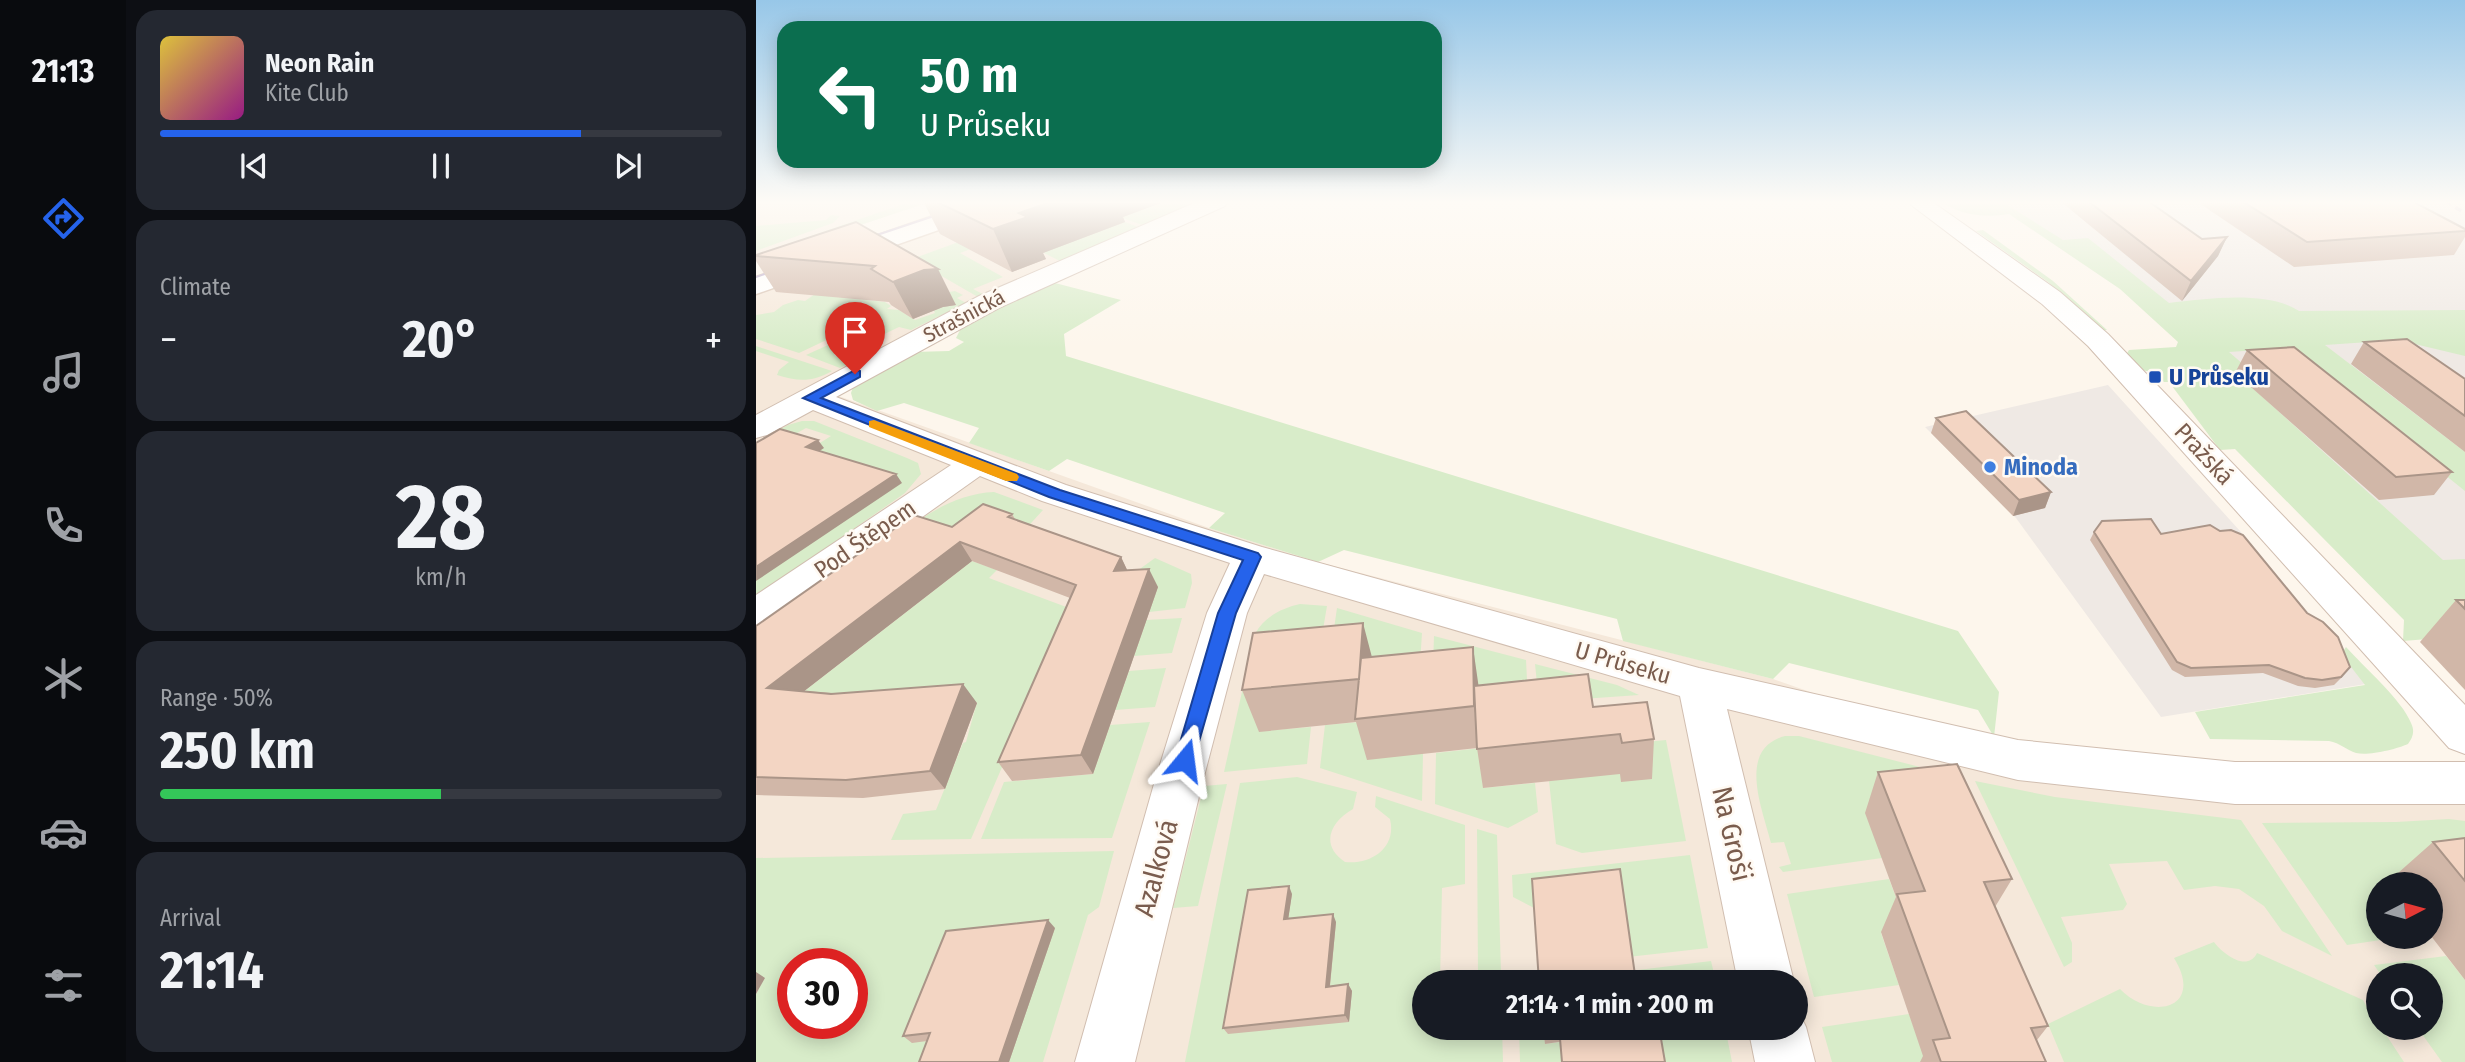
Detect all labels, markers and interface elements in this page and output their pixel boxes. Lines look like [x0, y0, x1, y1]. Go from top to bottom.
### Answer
text: 50 m [920, 46, 1018, 105]
text: Neon Rain [265, 48, 374, 79]
icon: left [805, 49, 896, 140]
text: 21:13 [32, 52, 94, 90]
text: Kite Club [265, 79, 349, 107]
text: U Průseku [920, 106, 1051, 144]
icon: previous [235, 147, 273, 185]
icon: pause [422, 147, 460, 185]
icon: next [609, 147, 647, 185]
icon: directions [39, 194, 88, 243]
text: Climate [160, 273, 231, 301]
street label: Strašnická [919, 284, 1009, 348]
pin [825, 302, 885, 374]
text: 20° [403, 308, 479, 371]
icon: arrive [836, 313, 874, 351]
text: − [160, 317, 177, 363]
text: + [705, 317, 722, 363]
icon: music [39, 348, 88, 397]
place label: U Průseku [2169, 363, 2269, 391]
marker: U Průseku [2147, 369, 2163, 385]
street label: Pražská [2169, 418, 2239, 490]
place label: Minoda [2004, 453, 2078, 481]
marker: Minoda [1982, 459, 1998, 475]
text: 28 [396, 463, 486, 572]
street label: Pod Štěpem [808, 493, 921, 584]
icon: phone [39, 501, 88, 550]
text: km/h [415, 563, 467, 591]
street label: U Průseku [1572, 636, 1674, 690]
icon: climate [39, 654, 88, 703]
text: Range · 50% [160, 684, 273, 712]
text: 250 km [160, 719, 315, 782]
position arrow [1148, 723, 1222, 797]
street label: Na Groši [1705, 783, 1759, 885]
icon: car [39, 808, 88, 857]
street label: Azalková [1127, 816, 1185, 920]
north arrow [2366, 872, 2443, 948]
map controls [2366, 872, 2443, 1040]
text: Arrival [160, 904, 221, 932]
text: 21:14 [160, 939, 264, 1002]
speed limit sign: 30 [777, 948, 868, 1039]
icon: filters [39, 961, 88, 1010]
button: search [2366, 963, 2443, 1040]
text: 21:14 · 1 min · 200 m [1506, 989, 1714, 1020]

